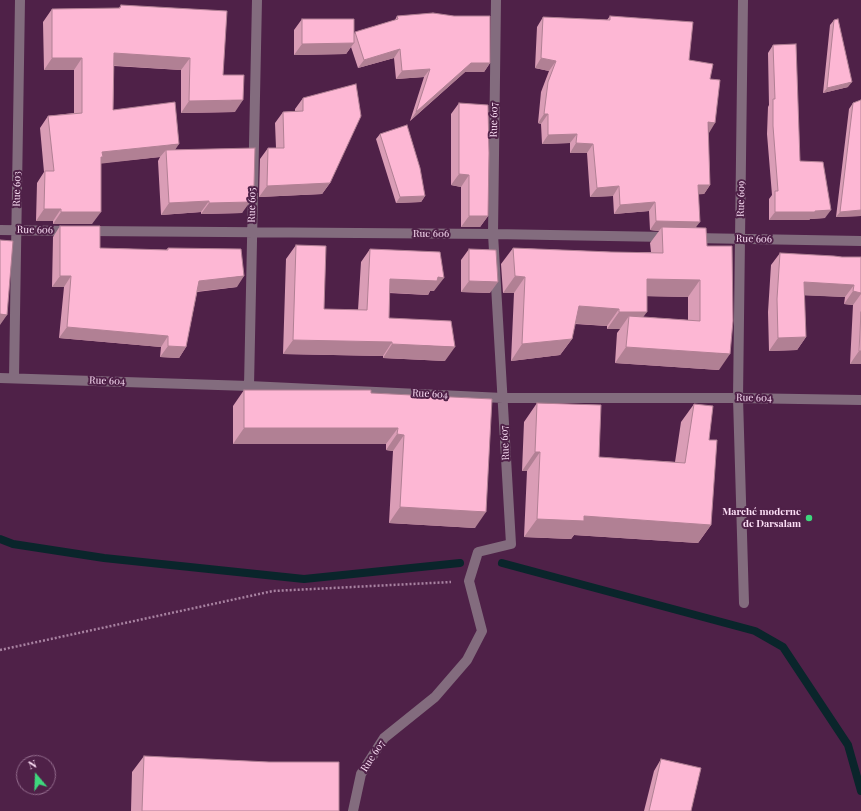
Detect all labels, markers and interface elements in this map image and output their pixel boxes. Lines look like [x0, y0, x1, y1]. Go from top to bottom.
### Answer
street label: Rue 607 [488, 102, 500, 138]
street label: Rue 603 [11, 171, 23, 207]
street label: Rue 609 [735, 181, 747, 217]
street label: Rue 605 [246, 187, 258, 223]
street label: Rue 606 [17, 224, 53, 236]
street label: Rue 606 [413, 228, 449, 240]
street label: Rue 606 [736, 233, 772, 245]
street label: Rue 604 [89, 374, 125, 388]
street label: Rue 604 [412, 387, 448, 401]
street label: Rue 604 [736, 392, 772, 404]
street label: Rue 607 [498, 425, 512, 461]
place label: Marché moderne de Darsalam [722, 506, 801, 530]
marker: Marché moderne de Darsalam [804, 513, 814, 523]
street label: Rue 607 [358, 738, 388, 774]
north arrow [16, 755, 56, 795]
text: N [26, 756, 38, 773]

